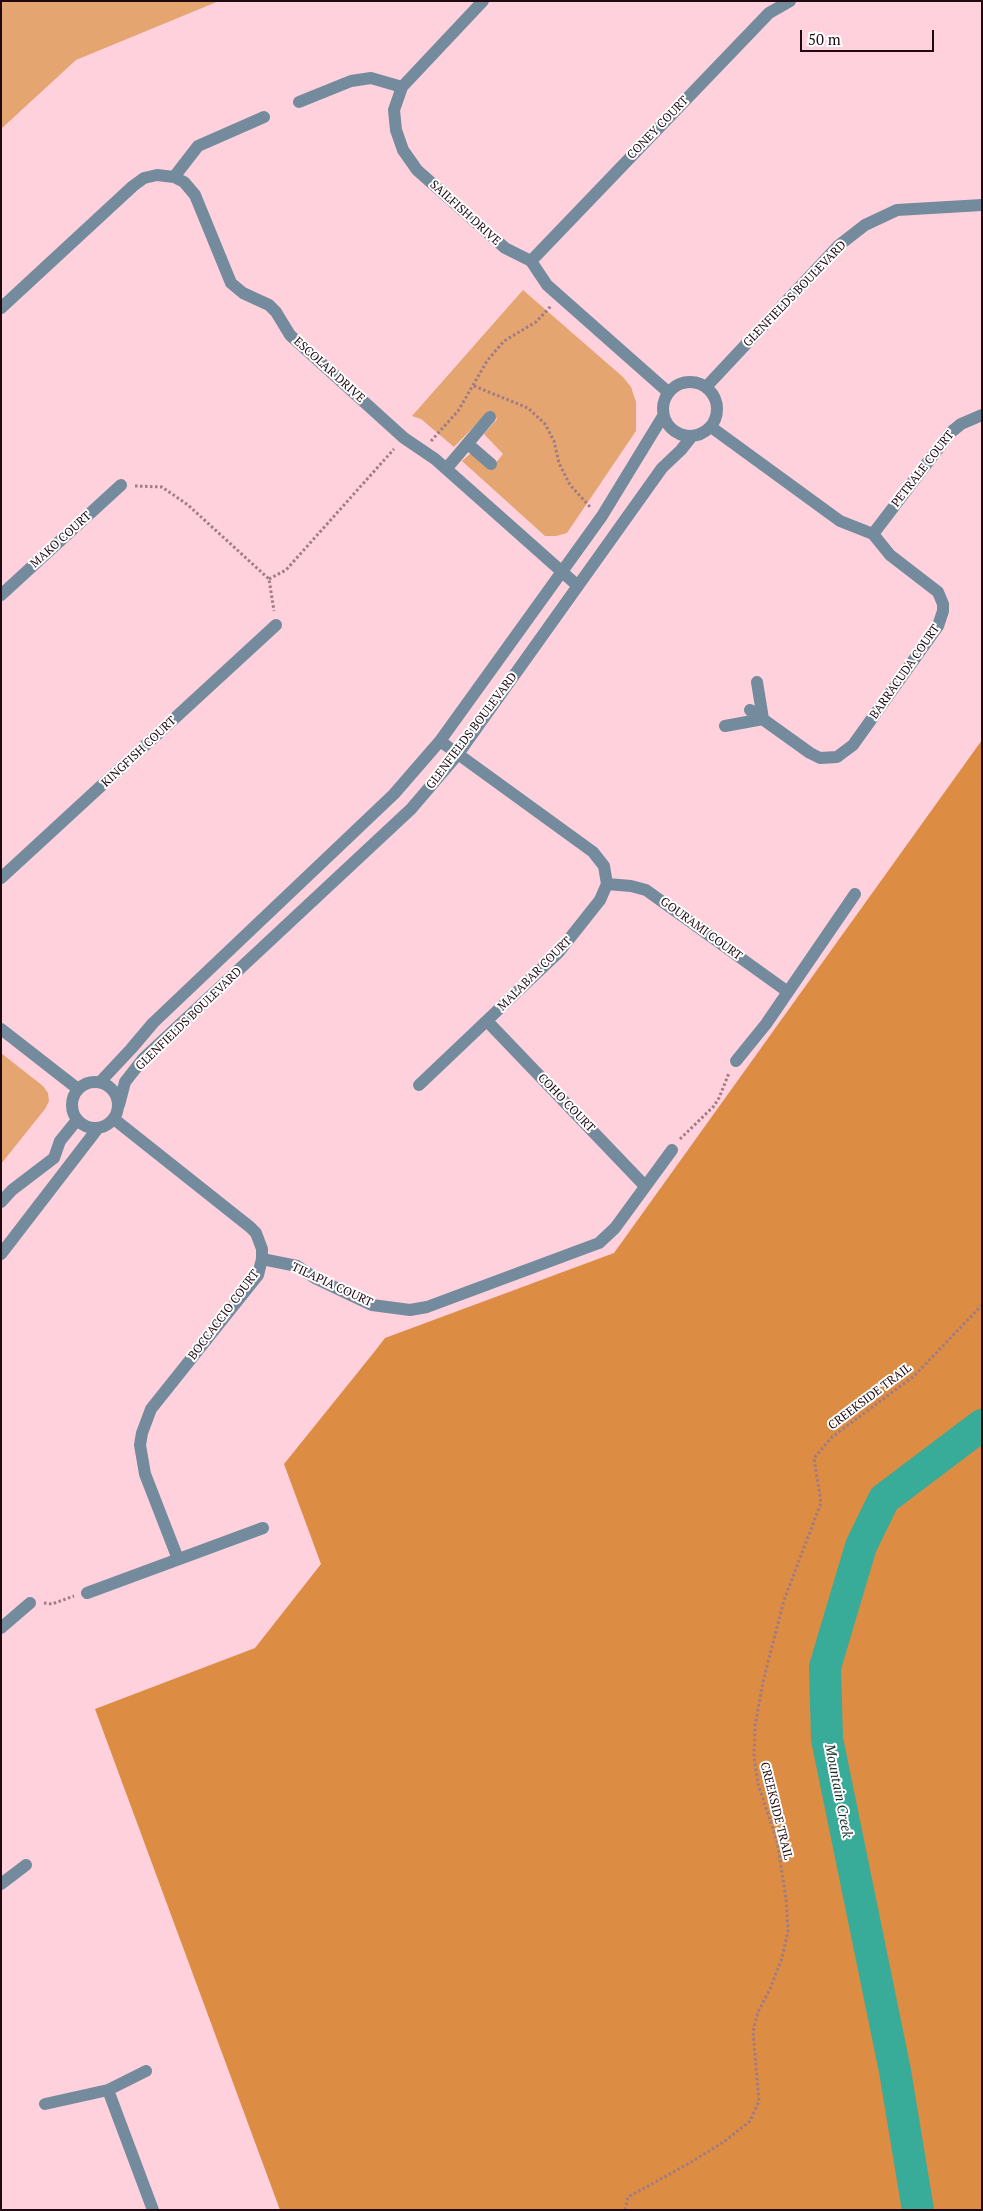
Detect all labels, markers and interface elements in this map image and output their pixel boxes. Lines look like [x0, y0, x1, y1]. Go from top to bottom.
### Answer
scale bar [803, 20, 937, 52]
text: 50 m [808, 29, 841, 49]
street label: CONEY COURT [624, 94, 692, 162]
street label: SAILFISH DRIVE [427, 178, 503, 248]
street label: GLENFIELDS BOULEVARD [741, 238, 849, 350]
street label: ESCOLAR DRIVE [291, 334, 367, 406]
street label: PETRALE COURT [889, 428, 957, 510]
street label: MAKO COURT [28, 509, 94, 571]
street label: BARRACUDA COURT [867, 622, 943, 722]
street label: GLENFIELDS BOULEVARD [424, 670, 520, 792]
street label: KINGFISH COURT [99, 714, 179, 790]
street label: GOURAMI COURT [657, 895, 745, 963]
street label: MALABAR COURT [495, 934, 575, 1014]
street label: GLENFIELDS BOULEVARD [133, 965, 245, 1073]
street label: COHO COURT [535, 1071, 597, 1135]
street label: TILAPIA COURT [289, 1260, 375, 1310]
street label: BOCCACCIO COURT [186, 1267, 262, 1363]
street label: CREEKSIDE TRAIL [826, 1361, 914, 1433]
water label: Mountain Creek [821, 1743, 855, 1839]
street label: CREEKSIDE TRAIL [757, 1761, 795, 1861]

